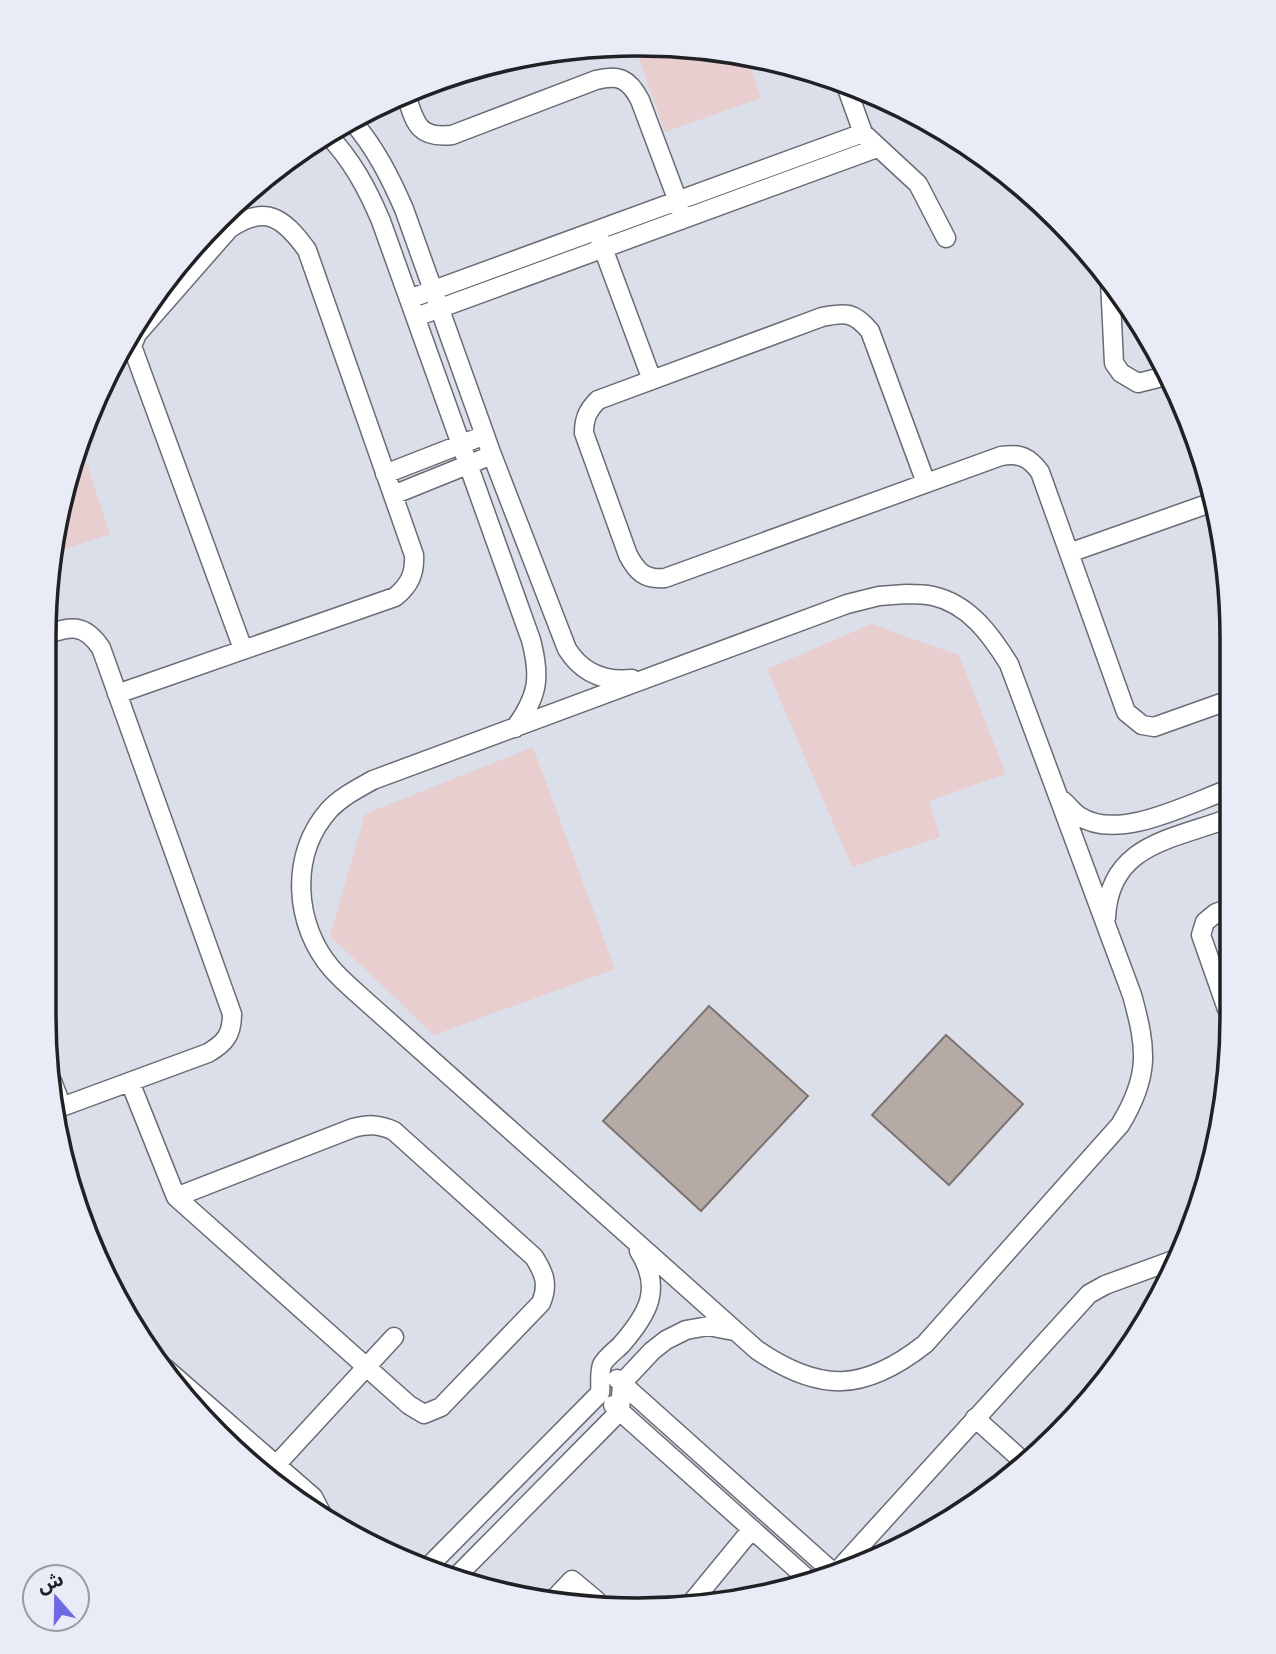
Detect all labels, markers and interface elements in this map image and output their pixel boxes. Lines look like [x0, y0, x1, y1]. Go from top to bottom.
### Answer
north arrow [21, 1563, 91, 1633]
text: ش [34, 1566, 67, 1598]

